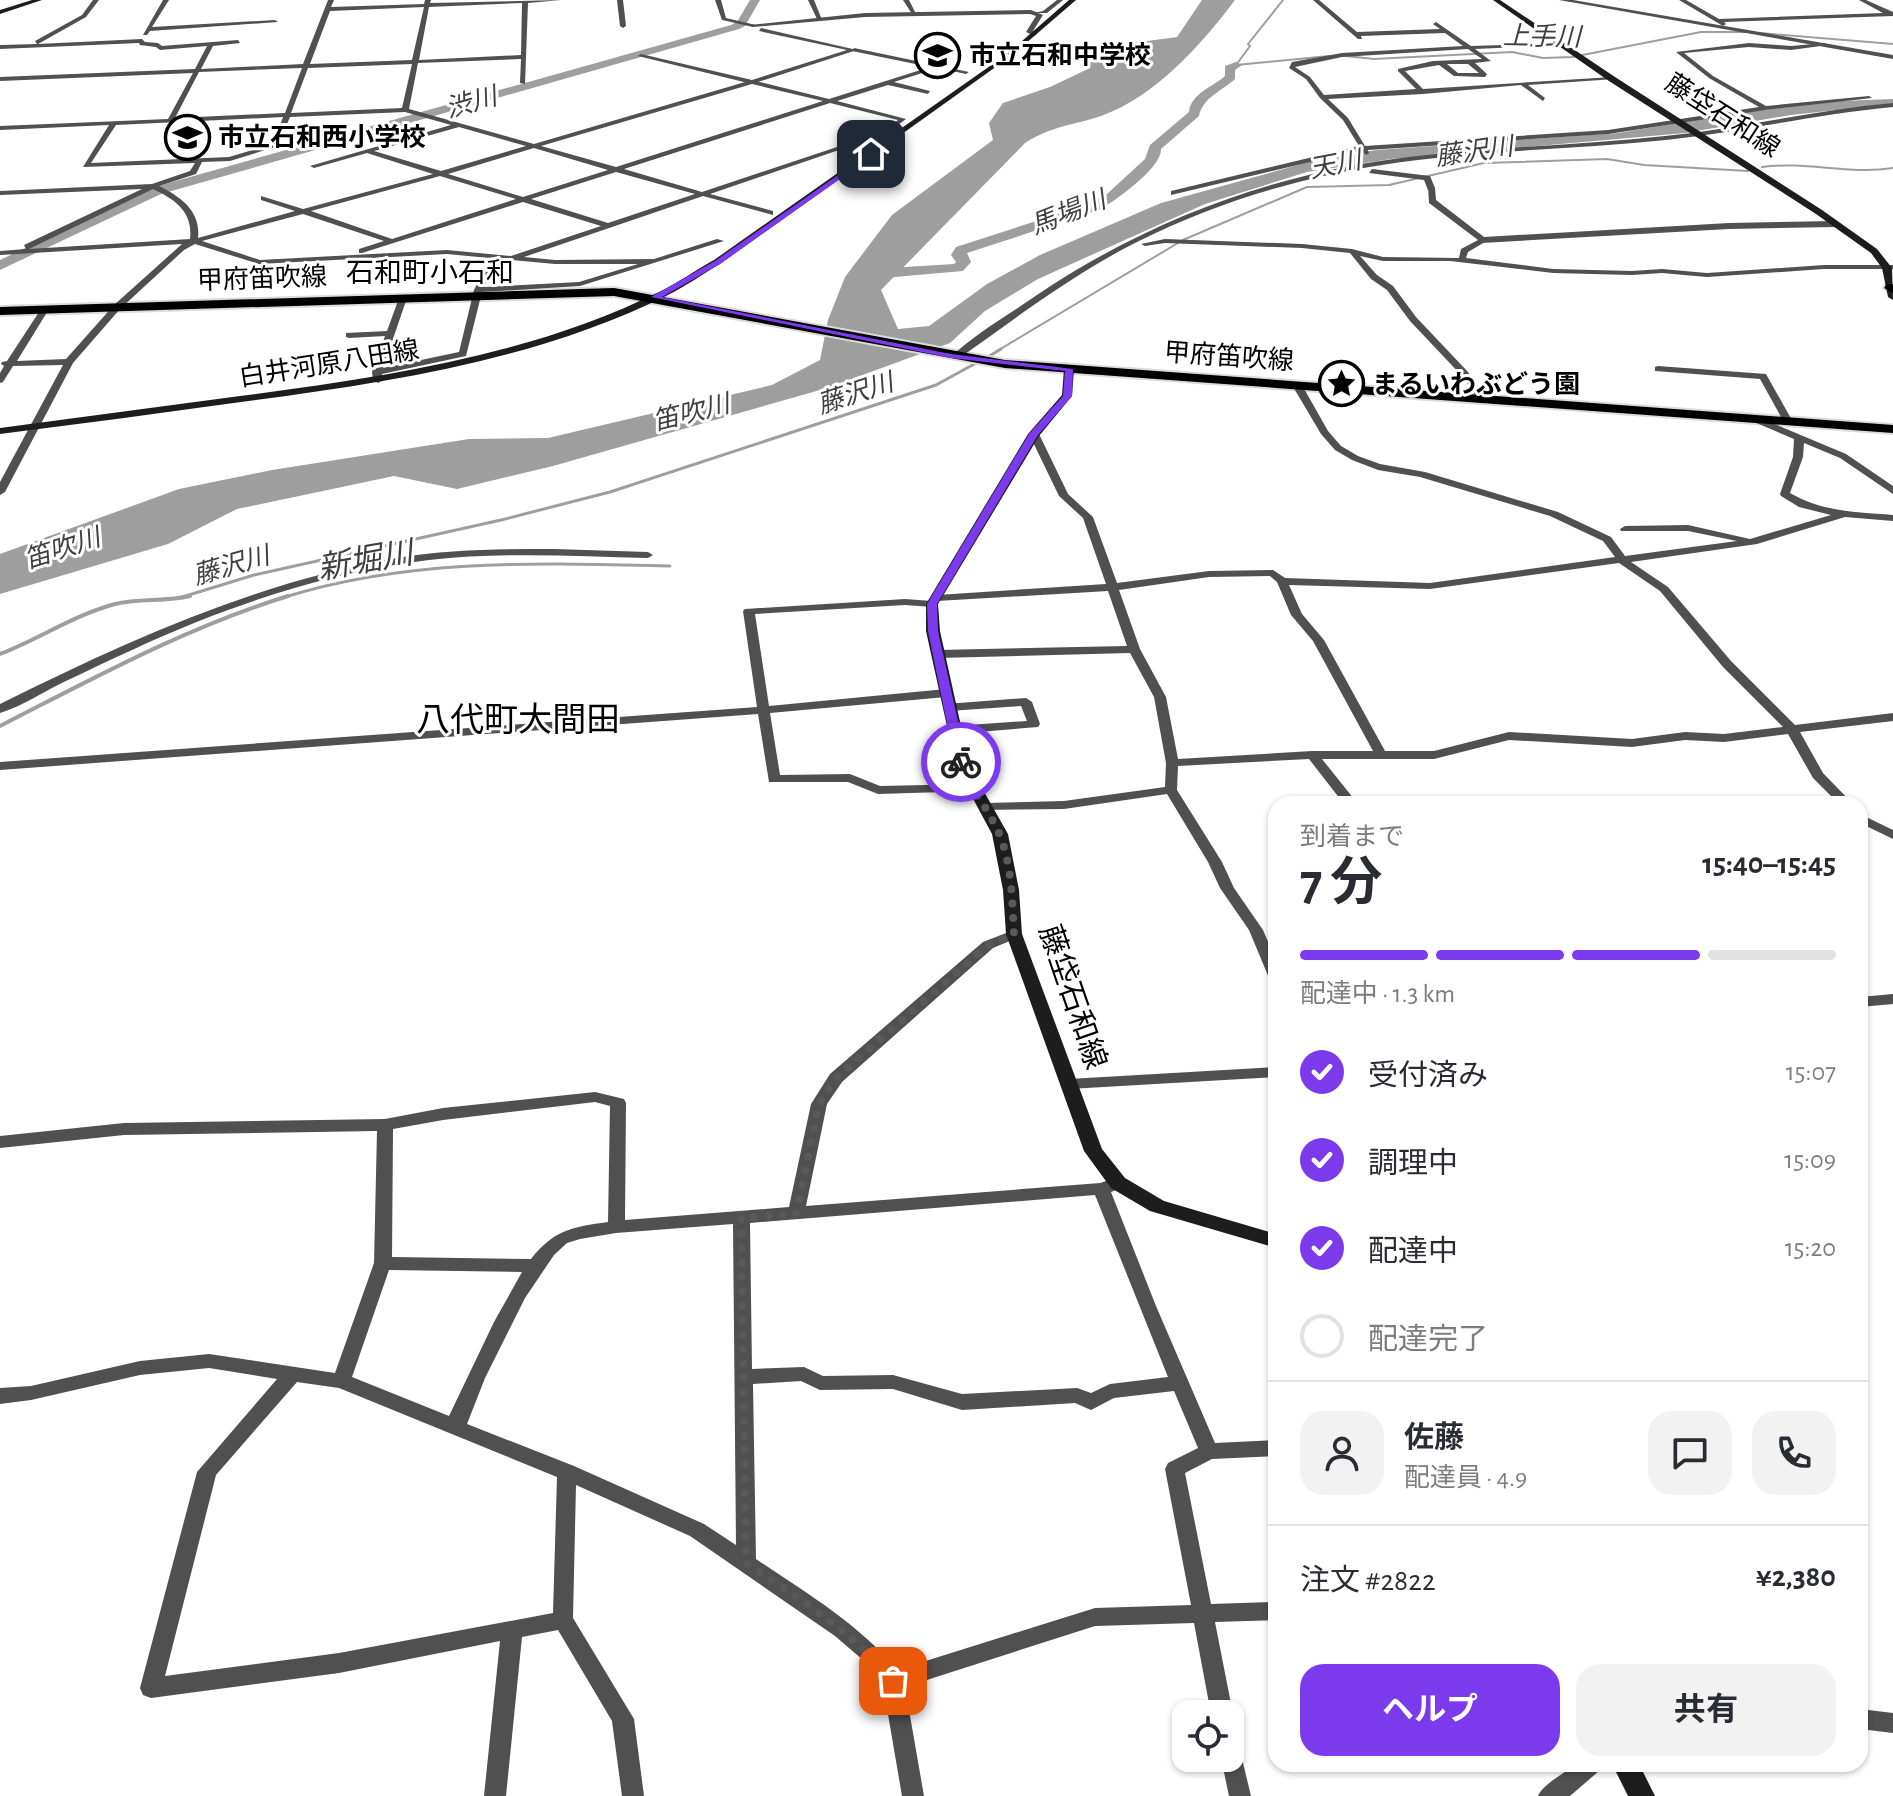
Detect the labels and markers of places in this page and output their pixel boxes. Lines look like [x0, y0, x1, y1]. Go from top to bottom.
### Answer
school or university icon: 市立石和中学校 [914, 31, 962, 79]
place label: 市立石和中学校 [969, 41, 1151, 69]
school or university icon: 市立石和西小学校 [163, 113, 211, 161]
pin [837, 120, 905, 188]
place label: 市立石和西小学校 [218, 123, 426, 151]
place icon: まるいわぶどう園 [1317, 360, 1365, 408]
place label: まるいわぶどう園 [1372, 371, 1580, 398]
pin [859, 1647, 927, 1715]

